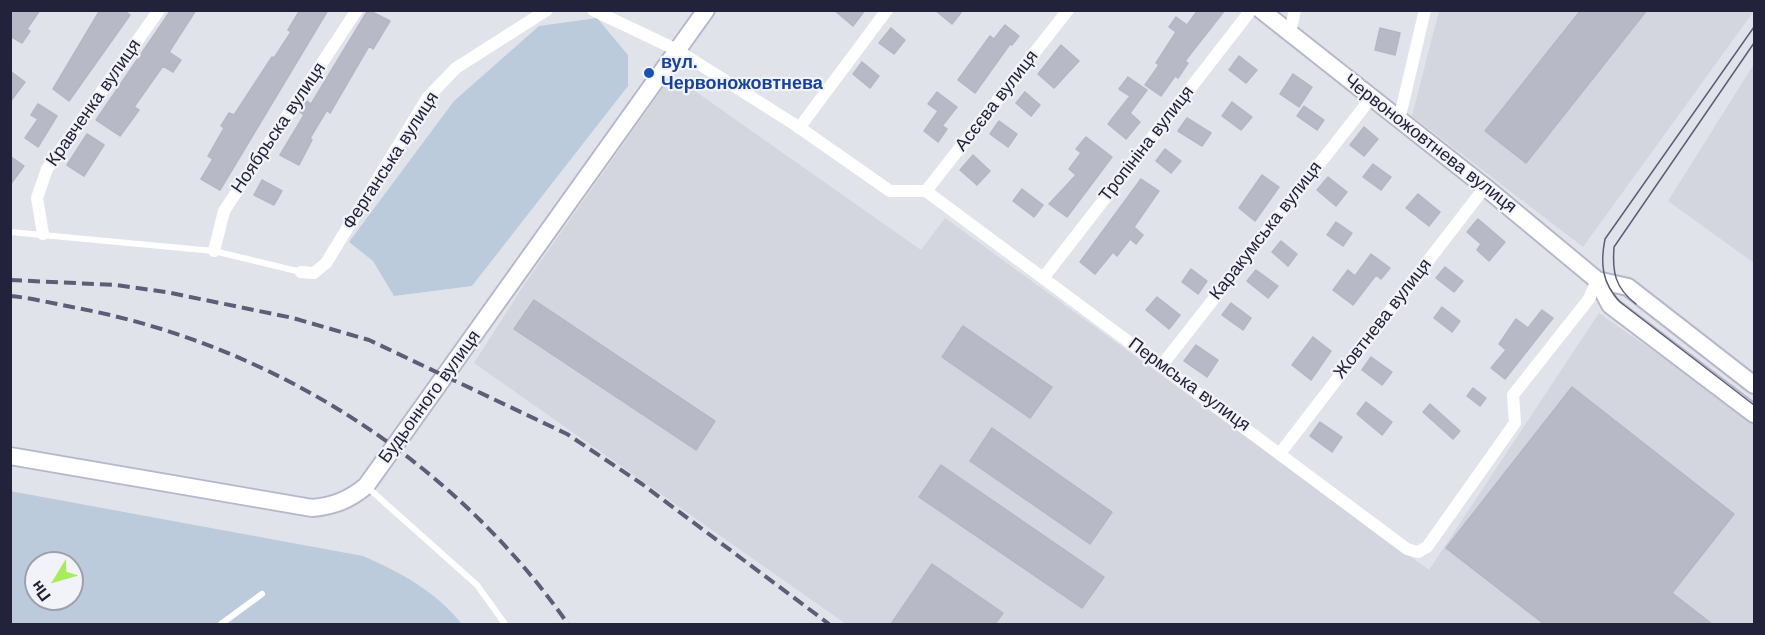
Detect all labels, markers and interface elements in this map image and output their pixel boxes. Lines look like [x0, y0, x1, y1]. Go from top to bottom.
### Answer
street label: Кравченка вулиця [42, 35, 146, 171]
street label: Асєєва вулиця [951, 46, 1043, 156]
place label: вул. Червоножовтнева [661, 52, 823, 94]
street label: Ноябрьска вулиця [227, 58, 331, 198]
marker: вул. Червоножовтнева [642, 66, 656, 80]
street label: Червоножовтнева вулиця [1339, 70, 1521, 218]
street label: Тропініна вулиця [1095, 82, 1199, 206]
street label: Ферганська вулиця [338, 88, 444, 234]
street label: Каракумська вулиця [1205, 157, 1327, 305]
street label: Жовтнева вулиця [1329, 255, 1437, 383]
street label: Будьонного вулиця [374, 326, 486, 468]
street label: Пермська вулиця [1124, 334, 1254, 436]
north arrow [24, 551, 84, 611]
text: Пн [28, 577, 54, 605]

